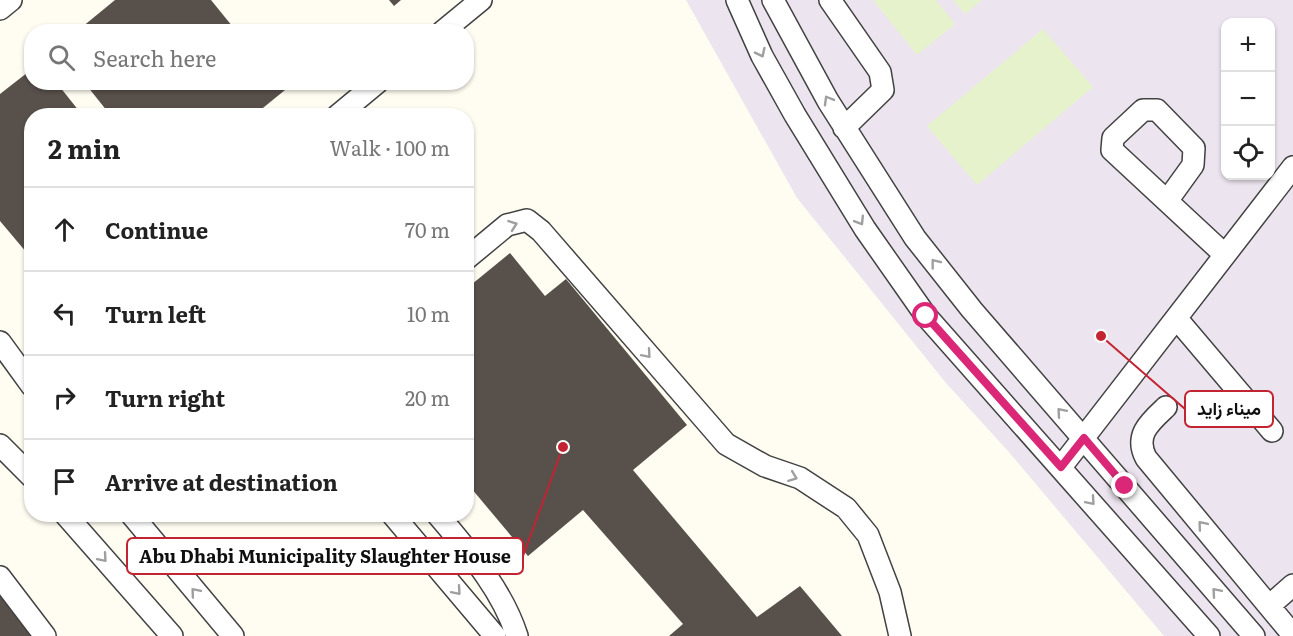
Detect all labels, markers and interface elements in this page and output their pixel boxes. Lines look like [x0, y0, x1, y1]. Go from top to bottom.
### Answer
map controls [1221, 18, 1275, 180]
button: + [1221, 18, 1275, 72]
search box [24, 24, 474, 90]
icon: search [45, 41, 78, 74]
text: Search here [93, 41, 216, 74]
one-way arrow [753, 47, 765, 58]
button: − [1221, 72, 1275, 126]
one-way arrow [823, 96, 835, 107]
button: locate [1221, 126, 1275, 180]
text: 2 min [48, 128, 121, 167]
text: Walk · 100 m [329, 132, 450, 162]
icon: ahead [48, 213, 81, 246]
text: Continue [105, 213, 208, 246]
text: 70 m [405, 214, 450, 244]
one-way arrow [852, 215, 864, 225]
one-way arrow [507, 219, 518, 232]
one-way arrow [931, 259, 942, 270]
icon: left [48, 297, 81, 330]
text: Turn left [105, 297, 206, 330]
text: 10 m [407, 298, 450, 328]
route start [912, 302, 938, 328]
one-way arrow [640, 347, 651, 358]
icon: right [48, 381, 81, 414]
text: Turn right [105, 381, 225, 414]
text: 20 m [405, 382, 450, 412]
callout: ميناء زايد [1185, 391, 1273, 427]
text: ميناء زايد [1197, 394, 1261, 421]
one-way arrow [1057, 408, 1068, 418]
icon: arrive [48, 465, 81, 498]
text: Arrive at destination [105, 465, 338, 498]
one-way arrow [788, 469, 798, 482]
route end [1111, 472, 1137, 498]
one-way arrow [1084, 494, 1095, 504]
one-way arrow [1198, 521, 1209, 532]
callout: Abu Dhabi Municipality Slaughter House [127, 538, 523, 574]
text: Abu Dhabi Municipality Slaughter House [139, 542, 511, 569]
one-way arrow [96, 552, 107, 563]
one-way arrow [450, 584, 461, 595]
one-way arrow [192, 587, 203, 598]
one-way arrow [1212, 587, 1223, 598]

